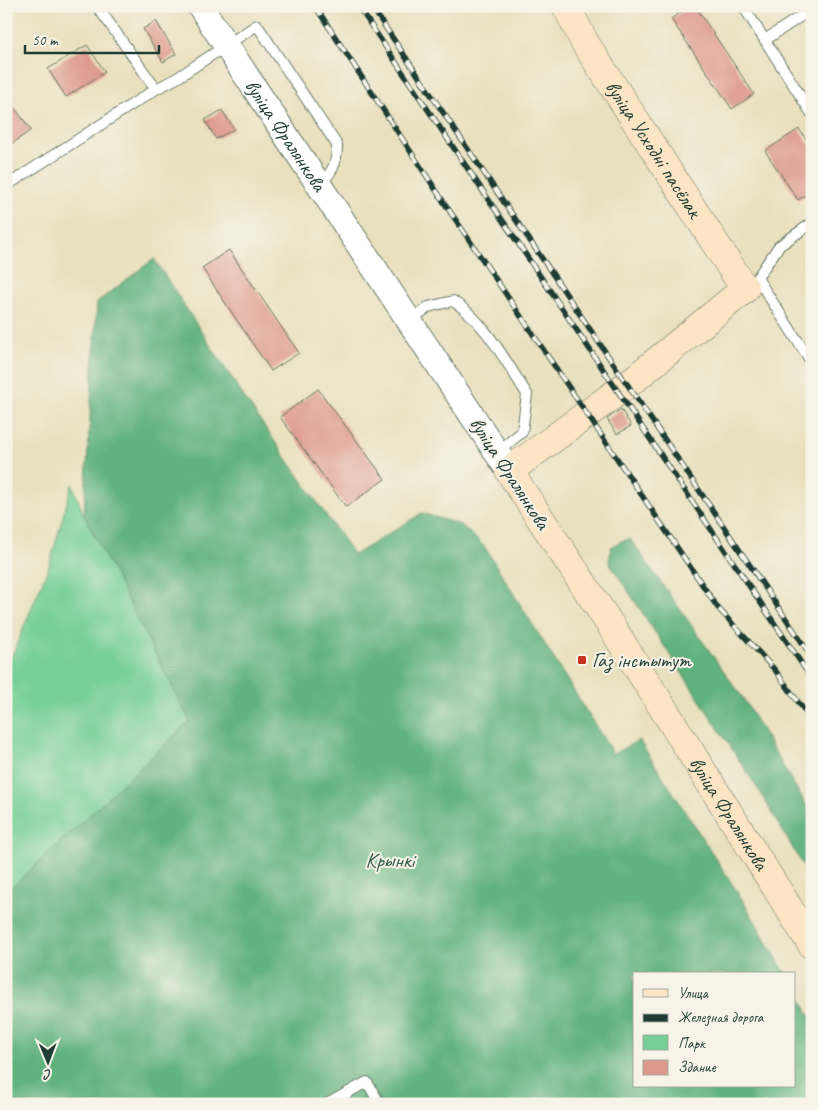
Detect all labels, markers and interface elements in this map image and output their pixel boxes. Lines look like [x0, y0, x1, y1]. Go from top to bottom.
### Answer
scale bar [25, 22, 159, 54]
text: 50 m [32, 31, 59, 50]
street label: вуліца Фралянкова [239, 74, 333, 197]
street label: вуліца Усходні пасёлак [600, 75, 709, 224]
street label: вуліца Фралянкова [464, 412, 557, 536]
place label: Газ інстытут [592, 647, 692, 674]
marker: Газ інстытут [576, 654, 588, 666]
street label: вуліца Фралянкова [684, 752, 775, 876]
park label: Крынкі [365, 847, 418, 873]
legend [633, 972, 796, 1088]
text: Улица [678, 984, 709, 1003]
text: Железная дорога [678, 1008, 765, 1027]
text: Парк [678, 1034, 706, 1053]
north arrow [22, 1038, 72, 1088]
text: Здание [678, 1058, 717, 1077]
text: С [43, 1066, 52, 1083]

